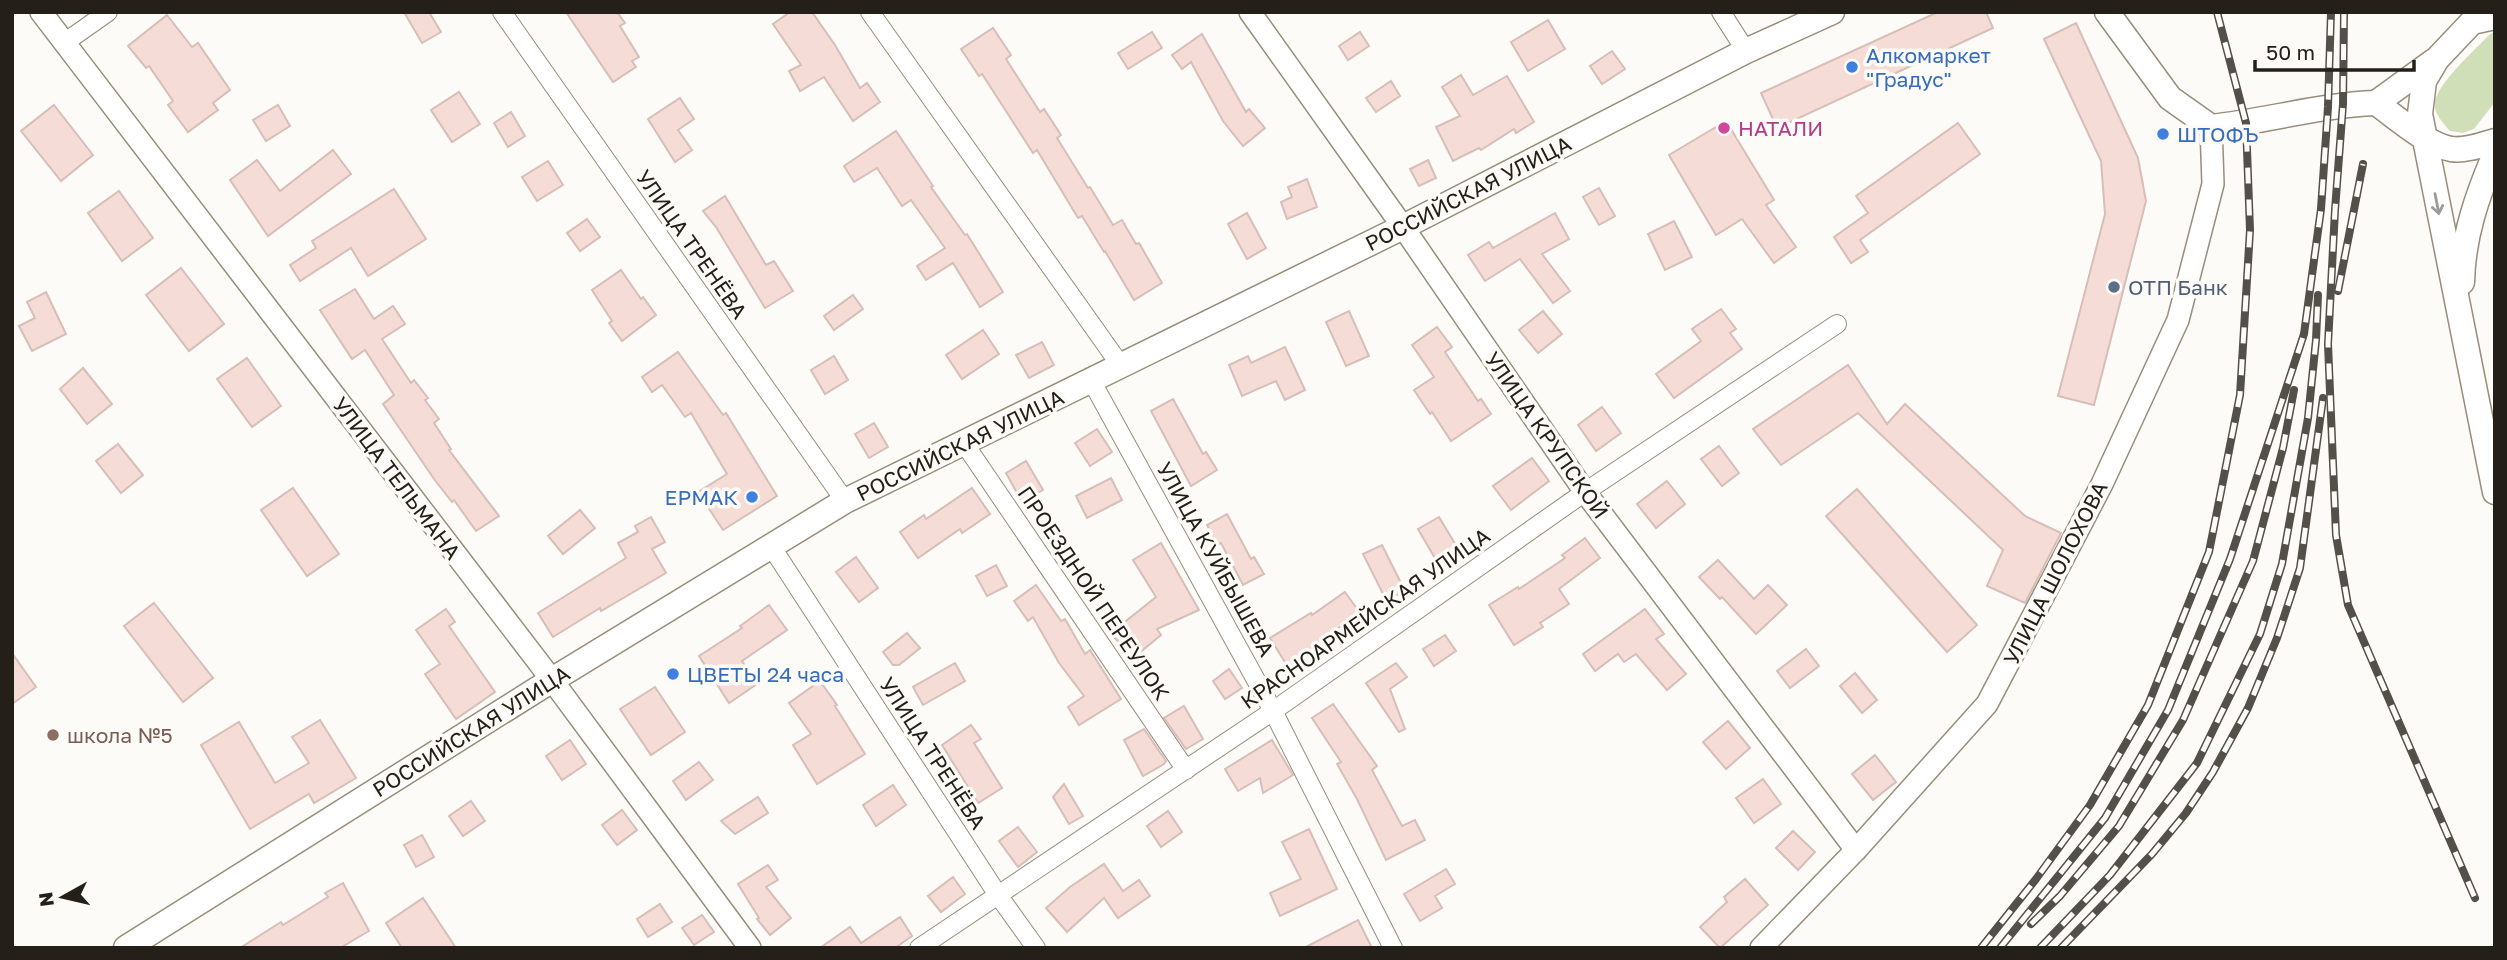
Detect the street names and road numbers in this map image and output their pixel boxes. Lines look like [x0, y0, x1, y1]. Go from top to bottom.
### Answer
street label: РОССИЙСКАЯ УЛИЦА [1361, 130, 1575, 256]
street label: УЛИЦА ТРЕНЁВА [631, 165, 753, 323]
street label: УЛИЦА КРУПСКОЙ [1480, 346, 1614, 524]
street label: РОССИЙСКАЯ УЛИЦА [852, 383, 1068, 507]
street label: УЛИЦА ТЕЛЬМАНА [327, 392, 467, 564]
street label: УЛИЦА КУЙБЫШЕВА [1152, 457, 1280, 661]
street label: УЛИЦА ШОЛОХОВА [1997, 477, 2113, 669]
street label: ПРОЕЗДНОЙ ПЕРЕУЛОК [1013, 481, 1176, 705]
street label: КРАСНОАРМЕЙСКАЯ УЛИЦА [1235, 522, 1495, 714]
street label: РОССИЙСКАЯ УЛИЦА [368, 660, 574, 802]
street label: УЛИЦА ТРЕНЁВА [874, 672, 992, 834]

